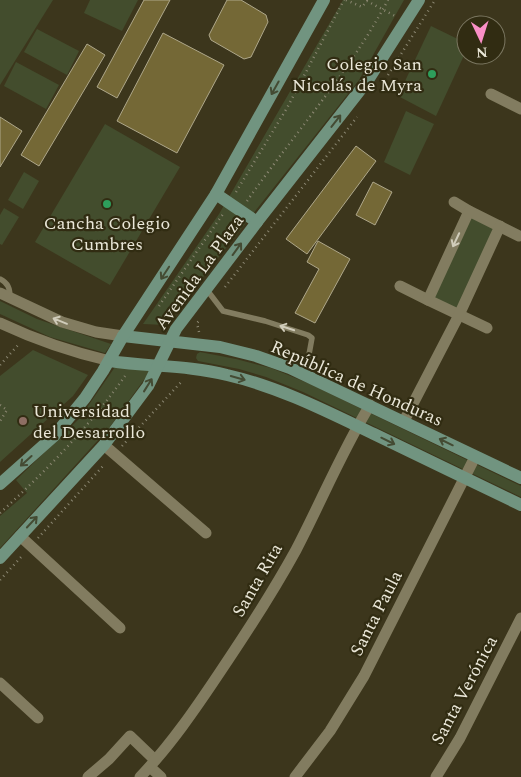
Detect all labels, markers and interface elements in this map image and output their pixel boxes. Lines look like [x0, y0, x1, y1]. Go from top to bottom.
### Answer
north arrow [456, 15, 506, 65]
text: N [475, 42, 488, 63]
place label: Colegio San Nicolás de Myra [292, 51, 422, 99]
marker: Colegio San Nicolás de Myra [426, 68, 438, 80]
one-way arrow [270, 81, 280, 96]
one-way arrow [331, 115, 342, 128]
marker: Cancha Colegio Cumbres [101, 198, 113, 210]
street label: Avenida La Plaza [148, 209, 251, 336]
place label: Cancha Colegio Cumbres [44, 210, 170, 258]
one-way arrow [451, 232, 460, 247]
one-way arrow [232, 242, 242, 256]
one-way arrow [159, 265, 169, 279]
one-way arrow [53, 315, 68, 325]
one-way arrow [280, 323, 296, 333]
street label: República de Honduras [266, 333, 447, 434]
one-way arrow [230, 373, 246, 383]
one-way arrow [144, 378, 154, 392]
place label: Universidad del Desarrollo [33, 398, 145, 446]
marker: Universidad del Desarrollo [17, 415, 29, 427]
one-way arrow [380, 436, 395, 446]
one-way arrow [438, 437, 453, 447]
one-way arrow [19, 455, 32, 467]
one-way arrow [26, 516, 38, 528]
street label: Santa Rita [225, 538, 290, 622]
street label: Santa Paula [343, 566, 410, 661]
street label: Santa Verónica [424, 631, 505, 750]

